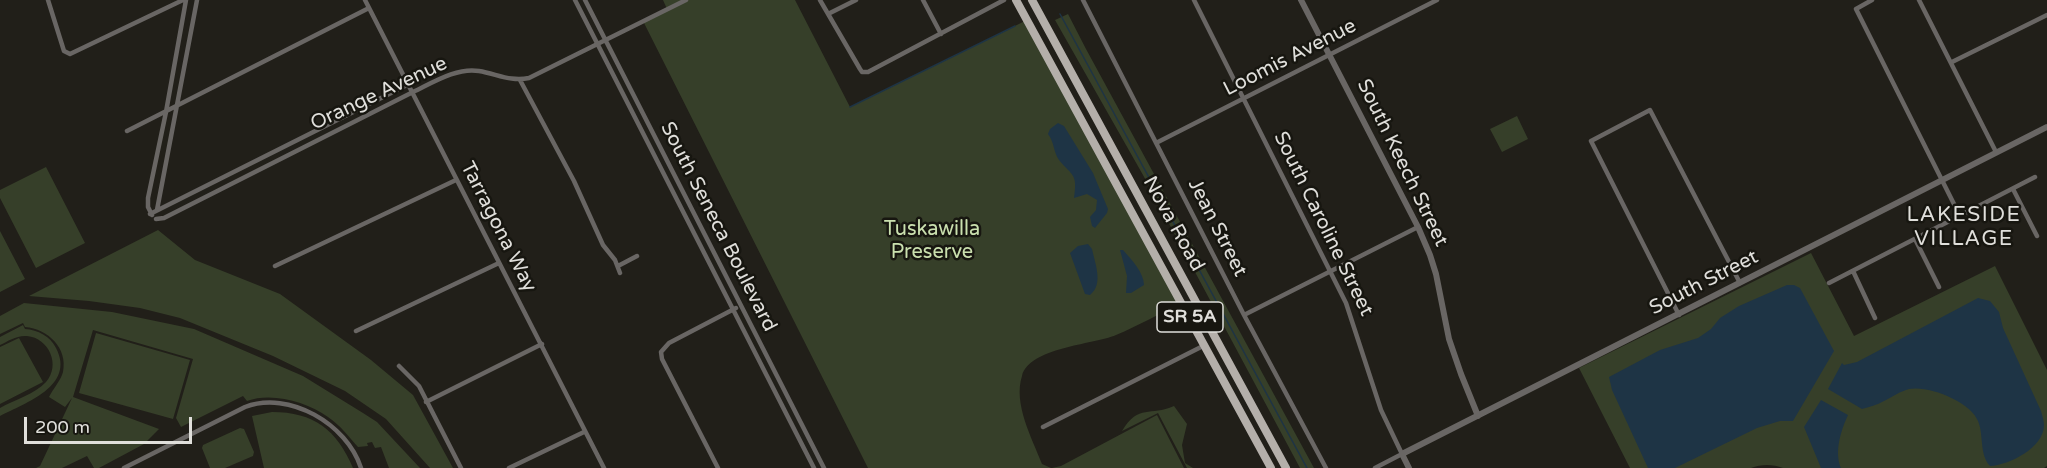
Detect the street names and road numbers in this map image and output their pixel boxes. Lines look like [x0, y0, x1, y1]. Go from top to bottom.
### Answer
street label: Loomis Avenue [1220, 14, 1360, 102]
street label: Orange Avenue [307, 52, 451, 136]
street label: South Keech Street [1351, 76, 1453, 250]
street label: South Seneca Boulevard [655, 118, 781, 336]
street label: South Caroline Street [1268, 128, 1378, 320]
street label: Tarragona Way [455, 158, 541, 296]
street label: Nova Road [1137, 172, 1209, 276]
street label: Jean Street [1182, 175, 1252, 281]
street label: South Street [1646, 245, 1762, 321]
road number: SR 5A [1157, 302, 1223, 332]

